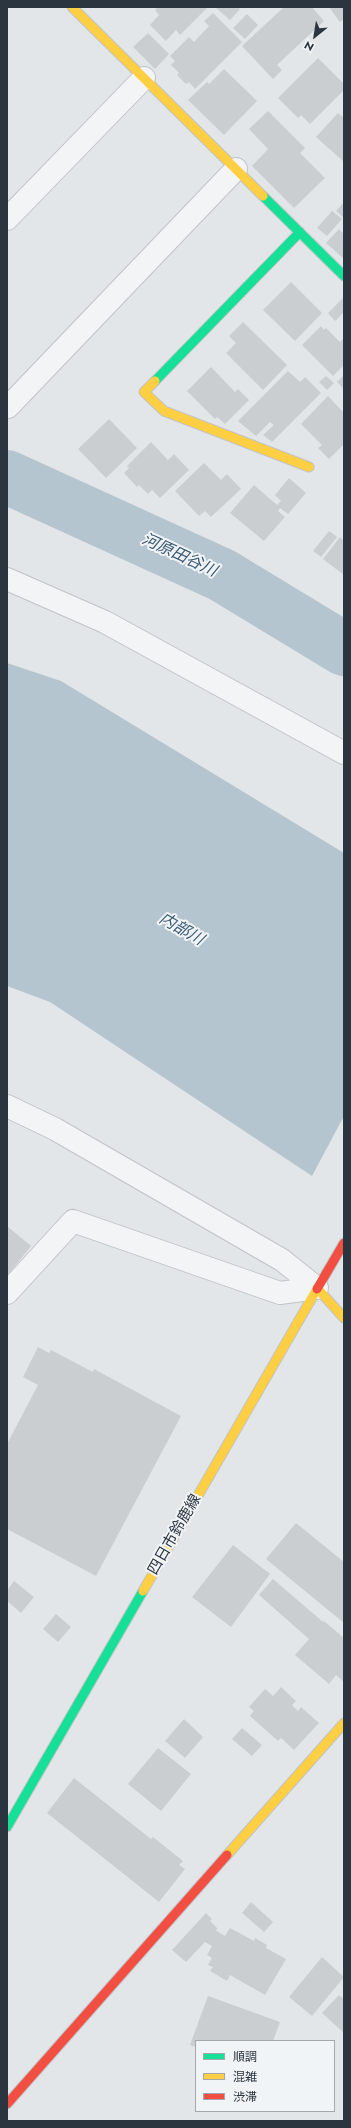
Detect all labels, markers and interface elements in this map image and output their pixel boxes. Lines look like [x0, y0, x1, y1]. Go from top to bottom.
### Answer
north arrow [295, 16, 335, 56]
text: N [301, 37, 317, 56]
water label: 河原田谷川 [139, 530, 219, 582]
water label: 内部川 [155, 910, 207, 950]
street label: 四日市鈴鹿線 [145, 1492, 205, 1578]
legend [195, 2040, 335, 2112]
text: 順調 [233, 2048, 257, 2066]
text: 混雑 [233, 2068, 257, 2086]
text: 渋滞 [233, 2088, 257, 2106]

